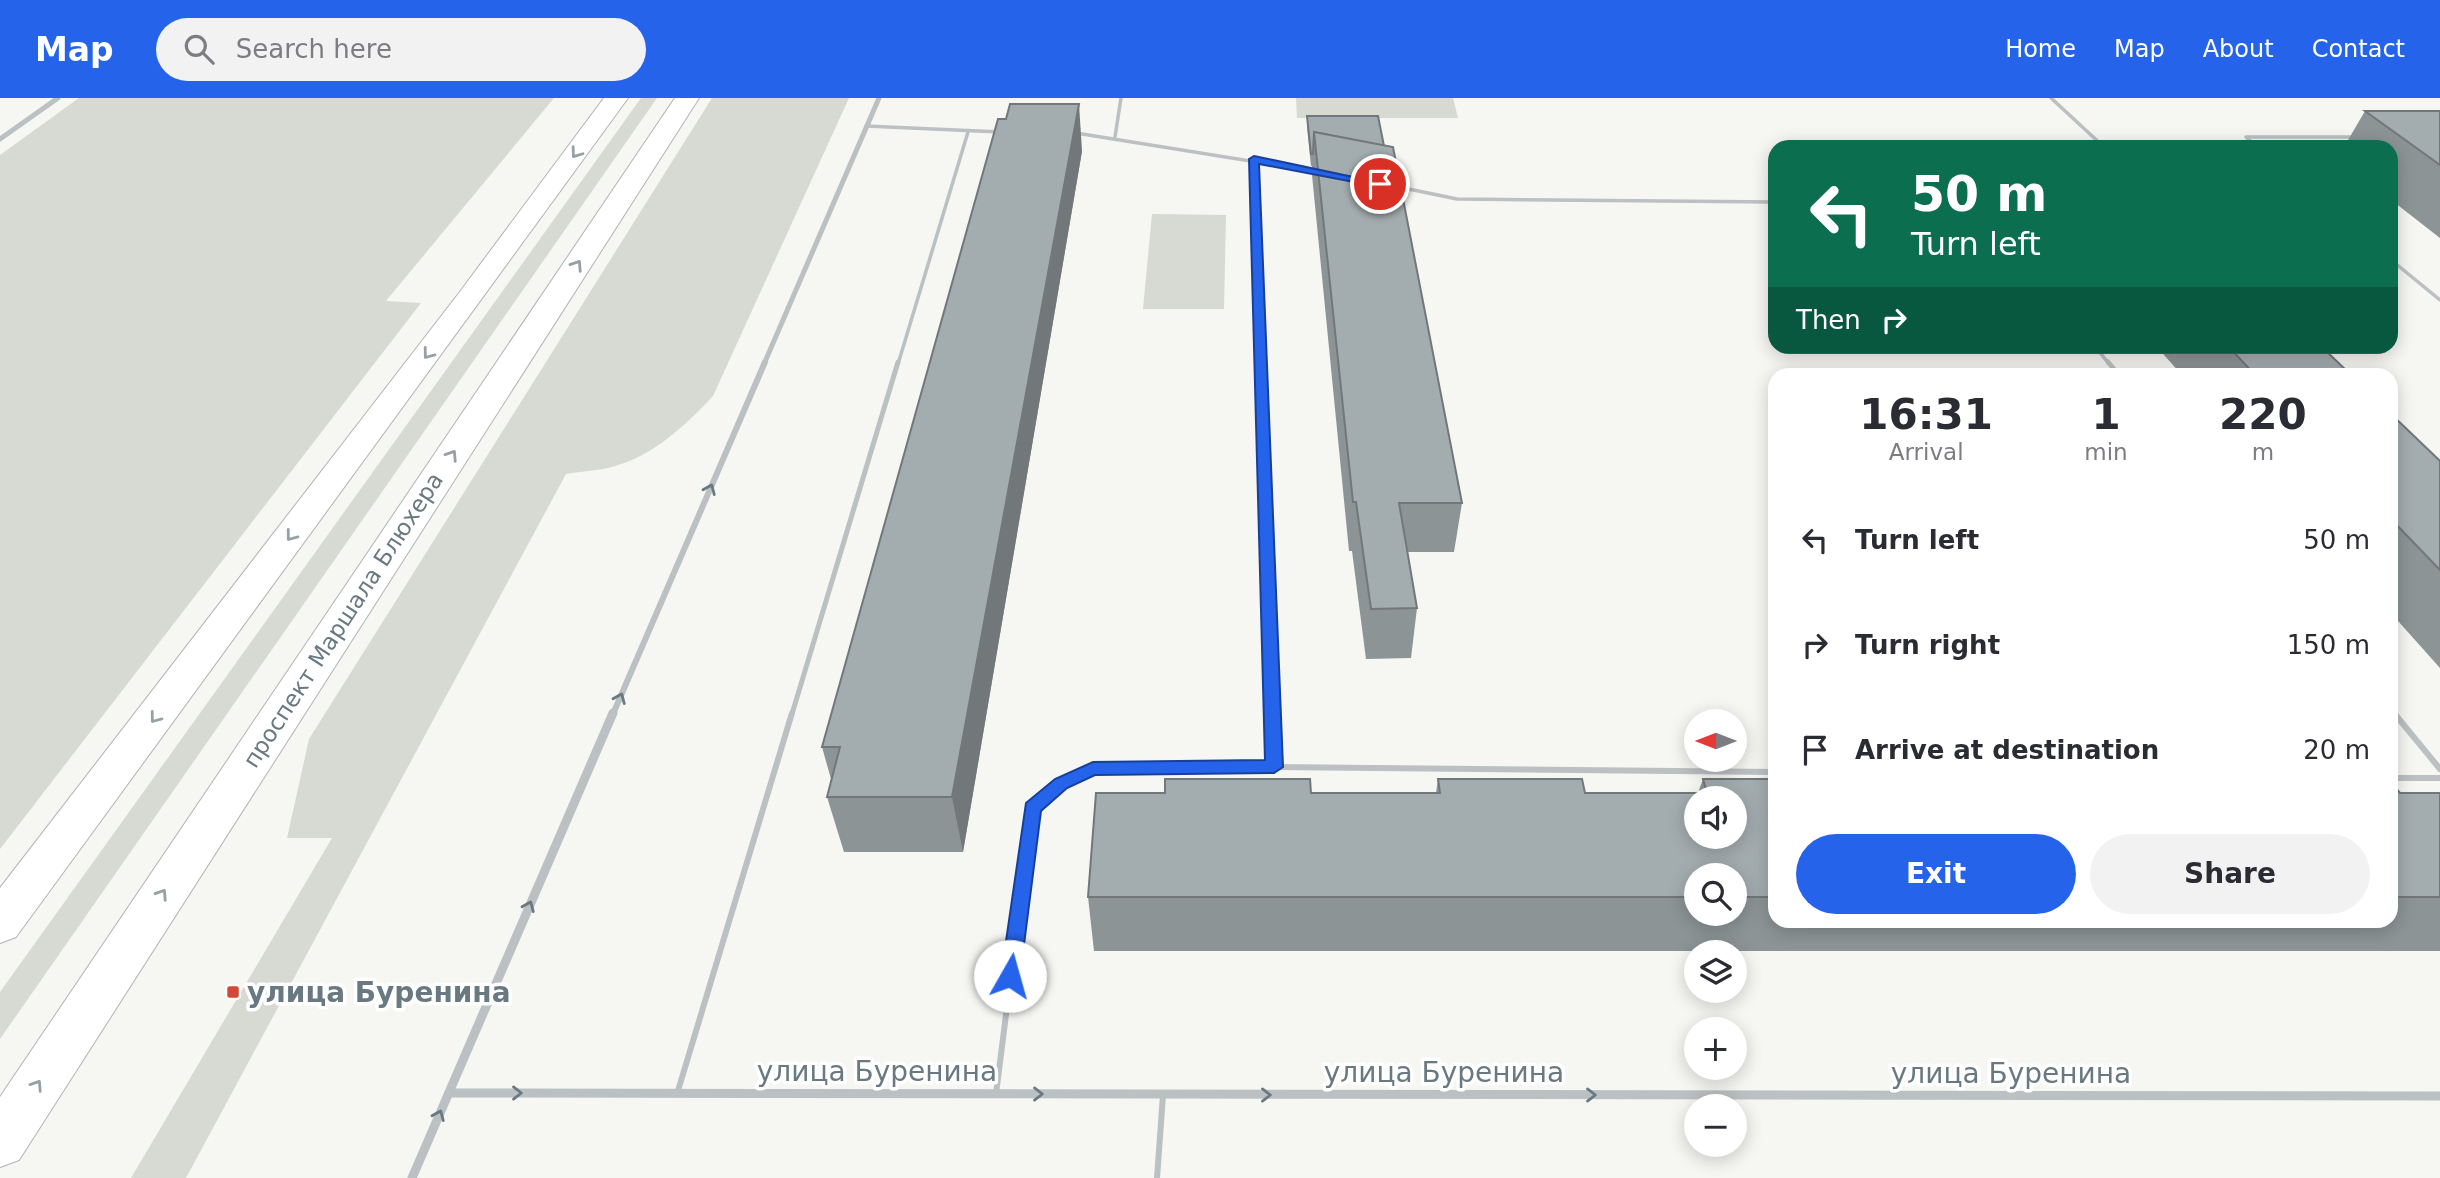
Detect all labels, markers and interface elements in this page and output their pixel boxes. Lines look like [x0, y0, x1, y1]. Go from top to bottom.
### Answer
search box [156, 18, 646, 81]
text: Map [35, 30, 114, 69]
icon: search [180, 30, 218, 68]
text: Search here [236, 34, 392, 64]
text: Home [2005, 35, 2076, 63]
text: Map [2114, 35, 2165, 63]
text: About [2203, 35, 2274, 63]
text: Contact [2312, 35, 2405, 63]
one-way arrow [571, 145, 584, 158]
pin [1350, 154, 1410, 214]
icon: arrive [1361, 165, 1399, 203]
text: 50 m [1911, 166, 2047, 223]
icon: left [1796, 168, 1887, 259]
text: Turn left [1911, 225, 2041, 263]
one-way arrow [569, 260, 581, 273]
icon: right [1875, 301, 1913, 339]
text: Then [1796, 305, 1861, 335]
one-way arrow [424, 346, 436, 359]
text: 16:31 [1859, 390, 1993, 439]
text: 1 [2091, 390, 2121, 439]
text: 220 [2219, 390, 2307, 439]
text: Arrival [1889, 439, 1964, 465]
text: min [2084, 439, 2128, 465]
text: m [2252, 439, 2274, 465]
one-way arrow [443, 450, 456, 463]
street label: проспект Маршала Блюхера [238, 468, 448, 772]
one-way arrow [702, 483, 716, 496]
icon: left [1796, 521, 1834, 559]
text: Turn left [1855, 525, 1979, 555]
text: 50 m [2303, 525, 2370, 555]
one-way arrow [287, 528, 300, 541]
icon: right [1796, 626, 1834, 664]
text: Turn right [1855, 630, 2000, 660]
text: 150 m [2287, 630, 2370, 660]
one-way arrow [611, 692, 625, 704]
north arrow [1684, 709, 1746, 772]
map controls [1684, 709, 1747, 1157]
one-way arrow [150, 710, 163, 722]
icon: arrive [1796, 731, 1834, 769]
text: Arrive at destination [1855, 735, 2159, 765]
text: 20 m [2303, 735, 2370, 765]
button: sound [1684, 786, 1747, 849]
button: Exit [1796, 834, 2076, 914]
button: Share [2090, 834, 2370, 914]
button: search [1684, 863, 1747, 926]
one-way arrow [154, 889, 167, 902]
one-way arrow [521, 901, 535, 914]
position arrow [973, 939, 1047, 1013]
button: layers [1684, 940, 1747, 1003]
place label: улица Буренина [247, 976, 511, 1009]
marker: улица Буренина [225, 984, 241, 1000]
button: + [1684, 1017, 1747, 1080]
street label: улица Буренина [757, 1055, 997, 1088]
street label: улица Буренина [1324, 1056, 1564, 1089]
street label: улица Буренина [1891, 1057, 2131, 1090]
one-way arrow [29, 1079, 42, 1092]
one-way arrow [512, 1086, 523, 1101]
one-way arrow [1034, 1086, 1044, 1102]
one-way arrow [1261, 1087, 1272, 1103]
one-way arrow [1587, 1087, 1597, 1103]
button: − [1684, 1094, 1747, 1157]
one-way arrow [431, 1110, 445, 1122]

